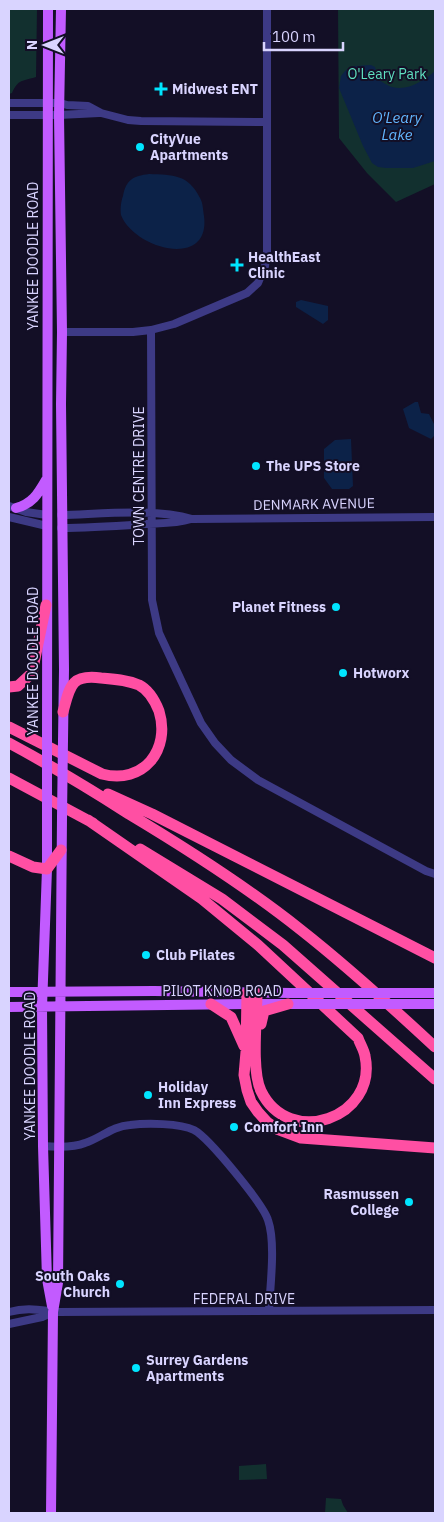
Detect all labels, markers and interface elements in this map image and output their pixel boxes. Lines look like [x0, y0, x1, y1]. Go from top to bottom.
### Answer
north arrow [20, 20, 70, 70]
scale bar [264, 20, 343, 52]
text: 100 m [272, 27, 316, 46]
text: N [23, 40, 41, 50]
park label: O'Leary Park [347, 65, 427, 83]
place label: Midwest ENT [172, 80, 258, 98]
marker: Midwest ENT [154, 82, 168, 96]
water label: O'Leary Lake [372, 108, 423, 144]
place label: CityVue Apartments [150, 130, 228, 164]
marker: CityVue Apartments [134, 141, 146, 153]
street label: YANKEE DOODLE ROAD [24, 182, 42, 330]
place label: HealthEast Clinic [248, 248, 321, 282]
marker: HealthEast Clinic [230, 258, 244, 272]
street label: TOWN CENTRE DRIVE [130, 406, 148, 546]
place label: The UPS Store [266, 457, 360, 475]
marker: The UPS Store [250, 460, 262, 472]
street label: DENMARK AVENUE [253, 494, 375, 514]
street label: YANKEE DOODLE ROAD [24, 587, 42, 735]
place label: Planet Fitness [232, 598, 326, 616]
marker: Planet Fitness [330, 601, 342, 613]
place label: Hotworx [353, 664, 409, 682]
marker: Hotworx [337, 667, 349, 679]
place label: Club Pilates [156, 946, 235, 964]
marker: Club Pilates [140, 949, 152, 961]
street label: PILOT KNOB ROAD [162, 982, 282, 1000]
street label: YANKEE DOODLE ROAD [21, 992, 39, 1140]
place label: Holiday Inn Express [158, 1078, 236, 1112]
marker: Holiday Inn Express [142, 1089, 154, 1101]
place label: Comfort Inn [244, 1118, 324, 1136]
marker: Comfort Inn [228, 1121, 240, 1133]
place label: Rasmussen College [324, 1185, 399, 1219]
marker: Rasmussen College [403, 1196, 415, 1208]
place label: South Oaks Church [35, 1267, 110, 1301]
marker: South Oaks Church [114, 1278, 126, 1290]
street label: FEDERAL DRIVE [193, 1290, 295, 1308]
place label: Surrey Gardens Apartments [146, 1351, 248, 1385]
marker: Surrey Gardens Apartments [130, 1362, 142, 1374]

